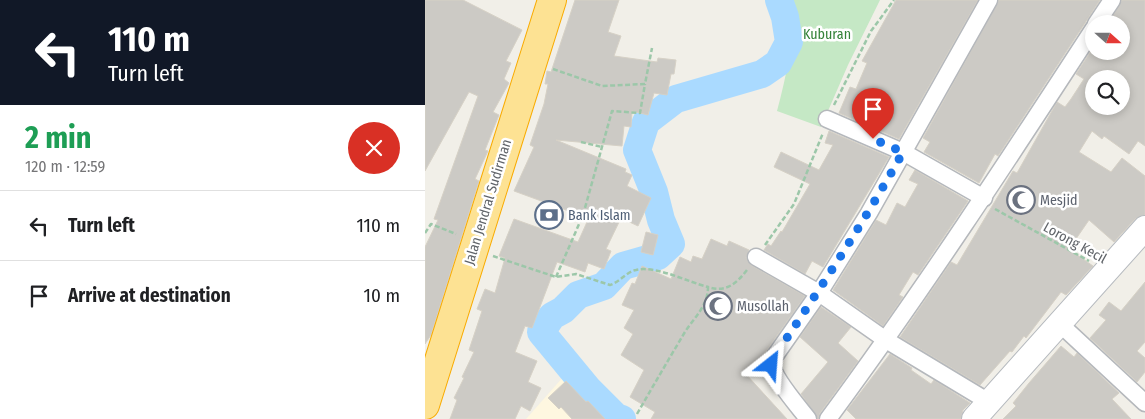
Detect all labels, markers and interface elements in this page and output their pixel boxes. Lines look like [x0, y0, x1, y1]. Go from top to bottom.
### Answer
north arrow [1085, 15, 1130, 60]
map controls [1085, 15, 1130, 115]
text: 110 m [108, 18, 190, 60]
icon: left [25, 20, 90, 85]
park label: Kuburan [803, 26, 851, 43]
text: Turn left [108, 60, 184, 87]
button: search [1085, 70, 1130, 115]
pin [852, 88, 894, 139]
icon: arrive [859, 95, 887, 123]
text: 2 min [25, 120, 92, 156]
button: close [348, 122, 400, 174]
street label: Jalan Jendral Sudirman [461, 137, 515, 267]
text: 120 m · 12:59 [25, 157, 105, 176]
mosque icon: Mesjid [1006, 185, 1036, 215]
place label: Mesjid [1040, 192, 1077, 209]
bank icon: Bank Islam [534, 200, 564, 230]
place label: Bank Islam [568, 207, 631, 224]
icon: left [25, 212, 53, 240]
text: Turn left [68, 214, 135, 237]
text: 110 m [356, 214, 400, 237]
street label: Lorong Kecil [1040, 219, 1110, 267]
icon: arrive [25, 282, 53, 310]
text: Arrive at destination [68, 284, 231, 307]
text: 10 m [364, 284, 400, 307]
mosque icon: Musollah [703, 291, 733, 321]
place label: Musollah [737, 298, 789, 315]
position arrow [744, 338, 796, 390]

